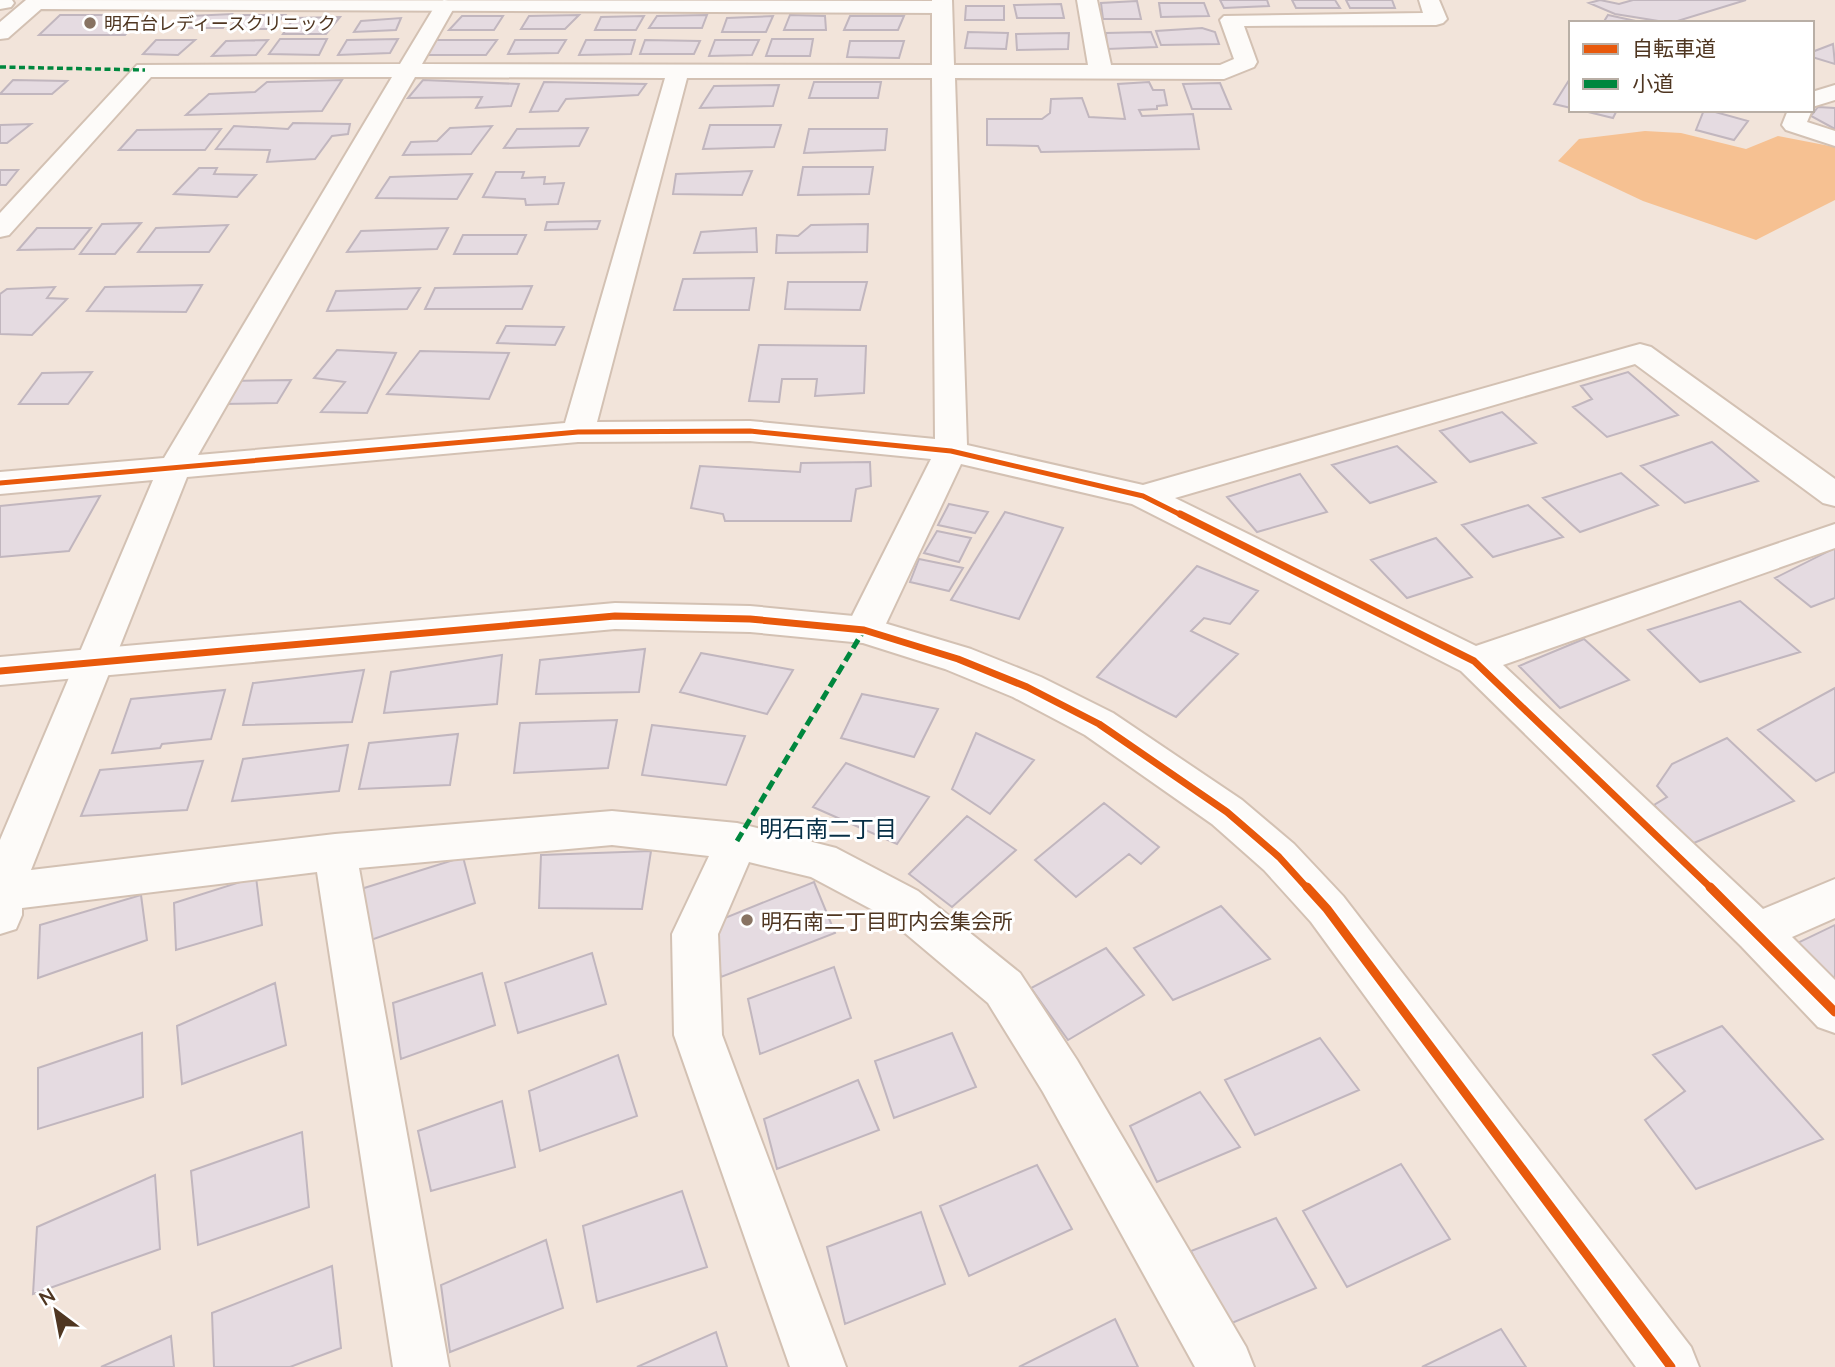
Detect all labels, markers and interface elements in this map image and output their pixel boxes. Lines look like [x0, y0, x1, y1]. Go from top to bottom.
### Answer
place label: 明石台レディースクリニック [104, 12, 336, 34]
marker: 明石台レディースクリニック [82, 15, 98, 31]
legend [1569, 21, 1814, 112]
text: 自転車道 [1632, 35, 1716, 60]
text: 小道 [1632, 70, 1674, 95]
district label: 明石南二丁目 [759, 814, 897, 842]
place label: 明石南二丁目町内会集会所 [761, 908, 1013, 933]
marker: 明石南二丁目町内会集会所 [739, 912, 755, 928]
north arrow [21, 1276, 91, 1346]
text: N [34, 1283, 59, 1310]

